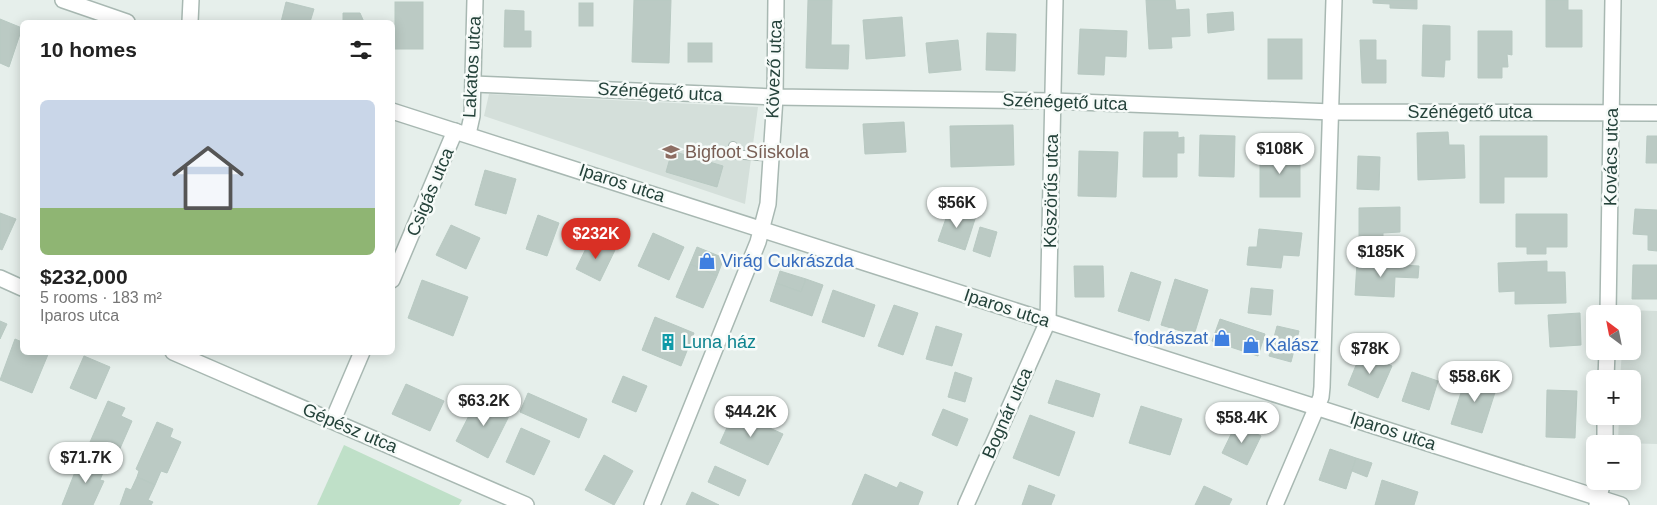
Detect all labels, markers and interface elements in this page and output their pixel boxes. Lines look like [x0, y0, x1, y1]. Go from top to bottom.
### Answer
street label: Lakatos utca [459, 15, 485, 118]
street label: Kövező utca [762, 18, 786, 119]
icon: filters [347, 36, 375, 64]
text: 10 homes [40, 38, 137, 61]
street label: Szénégető utca [597, 79, 724, 105]
street label: Szénégető utca [1002, 90, 1129, 114]
street label: Szénégető utca [1407, 102, 1534, 122]
street label: Kovács utca [1600, 107, 1622, 206]
pin: $108K [1245, 132, 1315, 175]
icon: home [163, 133, 253, 223]
street label: Köszörűs utca [1040, 133, 1062, 248]
text: $108K [1256, 140, 1304, 157]
school or university icon: Bigfoot Síiskola [661, 142, 681, 162]
place label: Bigfoot Síiskola [685, 142, 810, 162]
street label: Csigás utca [402, 144, 458, 239]
street label: Iparos utca [577, 160, 668, 207]
pin: $56K [927, 186, 987, 229]
text: $56K [938, 194, 976, 211]
pin: $232K [561, 218, 631, 260]
text: $232K [572, 225, 620, 242]
pin: $185K [1346, 236, 1416, 278]
text: $185K [1357, 243, 1405, 260]
shop icon: Virág Cukrászda [697, 251, 717, 271]
place label: Virág Cukrászda [721, 251, 855, 271]
text: $232,000 [40, 265, 128, 288]
street label: Iparos utca [962, 285, 1053, 332]
text: 5 rooms · 183 m² [40, 289, 162, 306]
north arrow [1586, 305, 1641, 360]
map controls [1586, 305, 1641, 490]
text: Iparos utca [40, 307, 119, 324]
place label: fodrászat [1134, 328, 1208, 348]
shop icon: fodrászat [1212, 328, 1232, 348]
building icon: Luna ház [658, 332, 678, 352]
place label: Luna ház [682, 332, 756, 352]
pin: $78K [1340, 332, 1400, 375]
shop icon: Kalász [1241, 335, 1261, 355]
place label: Kalász [1265, 335, 1319, 355]
text: $78K [1351, 340, 1389, 357]
pin: $58.6K [1434, 360, 1516, 403]
street label: Bognár utca [978, 364, 1036, 461]
text: $58.6K [1449, 368, 1501, 385]
button: + [1586, 370, 1641, 425]
pin: $63.2K [443, 384, 525, 427]
text: $63.2K [458, 392, 510, 409]
pin: $44.2K [710, 396, 792, 438]
street label: Gépész utca [300, 399, 401, 457]
pin: $58.4K [1201, 402, 1283, 444]
text: $44.2K [725, 403, 777, 420]
street label: Iparos utca [1348, 408, 1439, 455]
text: $58.4K [1216, 409, 1268, 426]
button: − [1586, 435, 1641, 490]
pin: $71.7K [45, 442, 127, 484]
text: $71.7K [60, 449, 112, 466]

